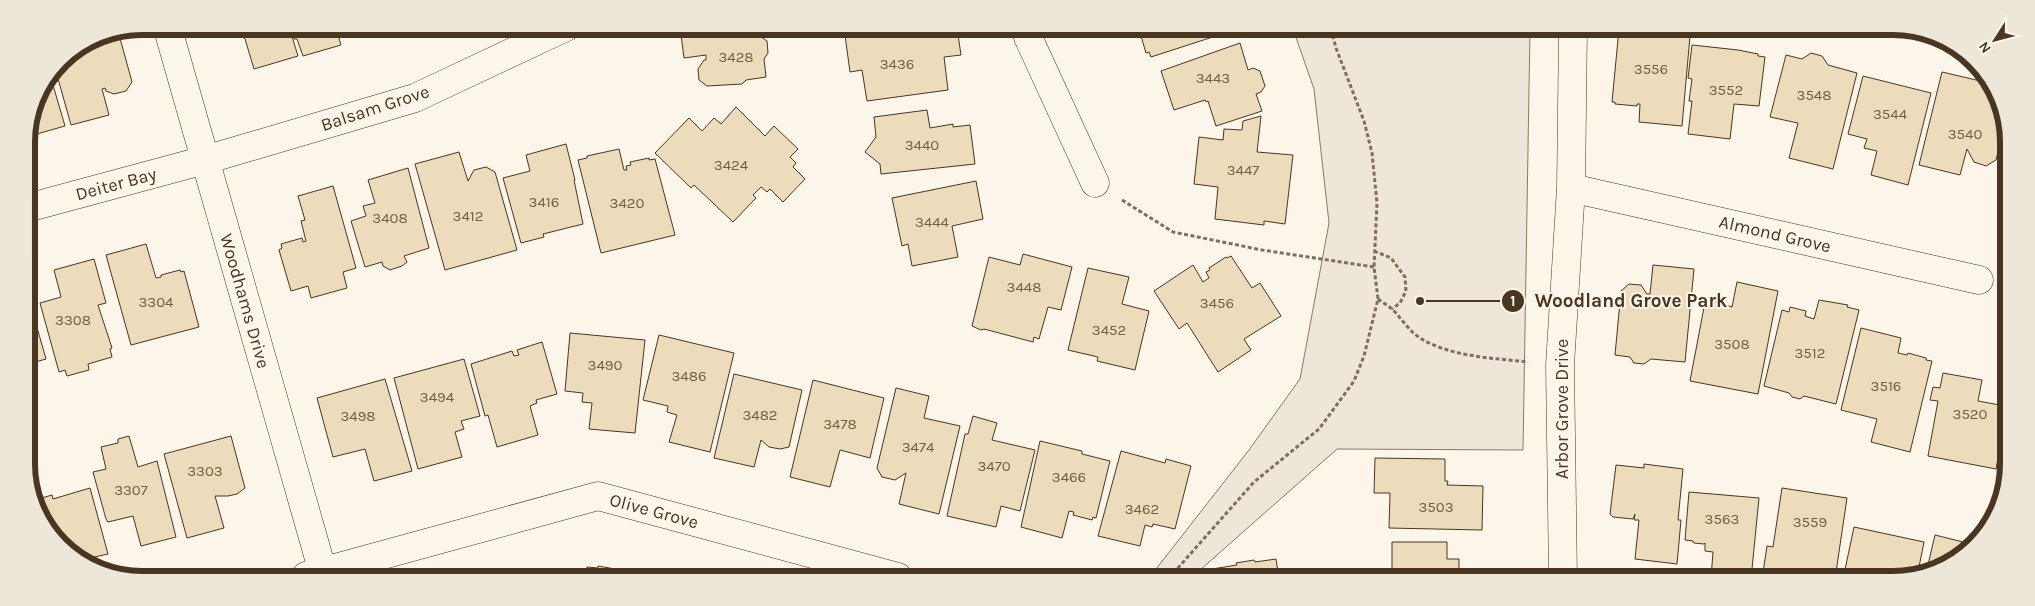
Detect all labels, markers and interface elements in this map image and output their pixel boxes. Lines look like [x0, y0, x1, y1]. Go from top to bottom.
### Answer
north arrow [1970, 15, 2020, 65]
text: N [1975, 38, 1995, 56]
house number: 3428 [718, 48, 754, 66]
house number: 3436 [880, 55, 914, 73]
house number: 3556 [1634, 60, 1668, 78]
house number: 3443 [1196, 69, 1230, 87]
street label: Balsam Grove [318, 80, 432, 136]
house number: 3552 [1709, 81, 1743, 99]
house number: 3548 [1797, 86, 1831, 104]
house number: 3544 [1873, 105, 1908, 123]
house number: 3540 [1948, 125, 1982, 143]
house number: 3440 [905, 136, 939, 154]
house number: 3424 [714, 156, 749, 174]
house number: 3447 [1227, 161, 1259, 179]
street label: Deiter Bay [73, 163, 159, 205]
house number: 3416 [529, 193, 559, 211]
house number: 3420 [610, 194, 645, 212]
house number: 3412 [453, 207, 483, 225]
house number: 3408 [372, 209, 408, 227]
street label: Almond Grove [1717, 210, 1833, 258]
house number: 3444 [915, 213, 950, 231]
street label: Woodhams Drive [215, 231, 275, 371]
house number: 3448 [1007, 278, 1041, 296]
callout: Woodland Grove Park [1500, 284, 1737, 318]
text: Woodland Grove Park [1535, 290, 1727, 312]
text: 1 [1510, 292, 1516, 310]
house number: 3304 [139, 293, 174, 311]
house number: 3456 [1200, 294, 1234, 312]
house number: 3308 [55, 311, 91, 329]
house number: 3452 [1092, 321, 1126, 339]
house number: 3508 [1714, 335, 1750, 353]
street label: Arbor Grove Drive [1551, 339, 1573, 479]
house number: 3512 [1795, 344, 1825, 362]
house number: 3490 [588, 356, 623, 374]
house number: 3486 [671, 367, 707, 385]
house number: 3516 [1871, 377, 1901, 395]
house number: 3494 [420, 388, 455, 406]
house number: 3520 [1953, 405, 1988, 423]
house number: 3482 [742, 406, 778, 424]
house number: 3498 [340, 407, 376, 425]
house number: 3478 [823, 415, 857, 433]
house number: 3474 [902, 438, 935, 456]
house number: 3470 [977, 457, 1011, 475]
house number: 3303 [187, 462, 223, 480]
house number: 3466 [1052, 468, 1086, 486]
house number: 3307 [114, 481, 148, 499]
street label: Olive Grove [607, 489, 701, 533]
house number: 3503 [1418, 498, 1454, 516]
house number: 3462 [1125, 500, 1159, 518]
house number: 3563 [1705, 510, 1739, 528]
house number: 3559 [1793, 513, 1827, 531]

